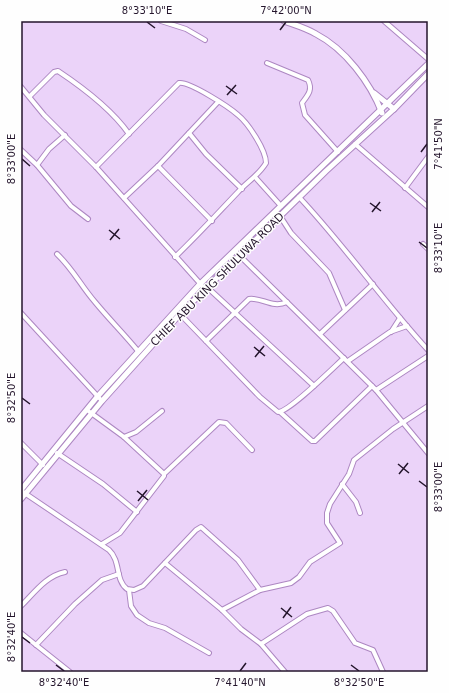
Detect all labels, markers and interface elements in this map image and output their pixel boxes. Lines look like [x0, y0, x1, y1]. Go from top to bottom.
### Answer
text: 8°33'10"E [122, 5, 172, 16]
text: 7°42'00"N [260, 5, 312, 16]
text: 7°41'50"N [433, 118, 444, 170]
text: 8°33'00"E [6, 134, 17, 184]
street label: CHIEF ABU KING SHULUWA ROAD [148, 210, 287, 349]
text: 8°33'10"E [433, 223, 444, 273]
text: 8°32'50"E [6, 373, 17, 423]
text: 8°33'00"E [433, 462, 444, 512]
text: 8°32'40"E [6, 612, 17, 662]
text: 8°32'40"E [39, 677, 89, 688]
text: 7°41'40"N [214, 677, 266, 688]
text: 8°32'50"E [334, 677, 384, 688]

